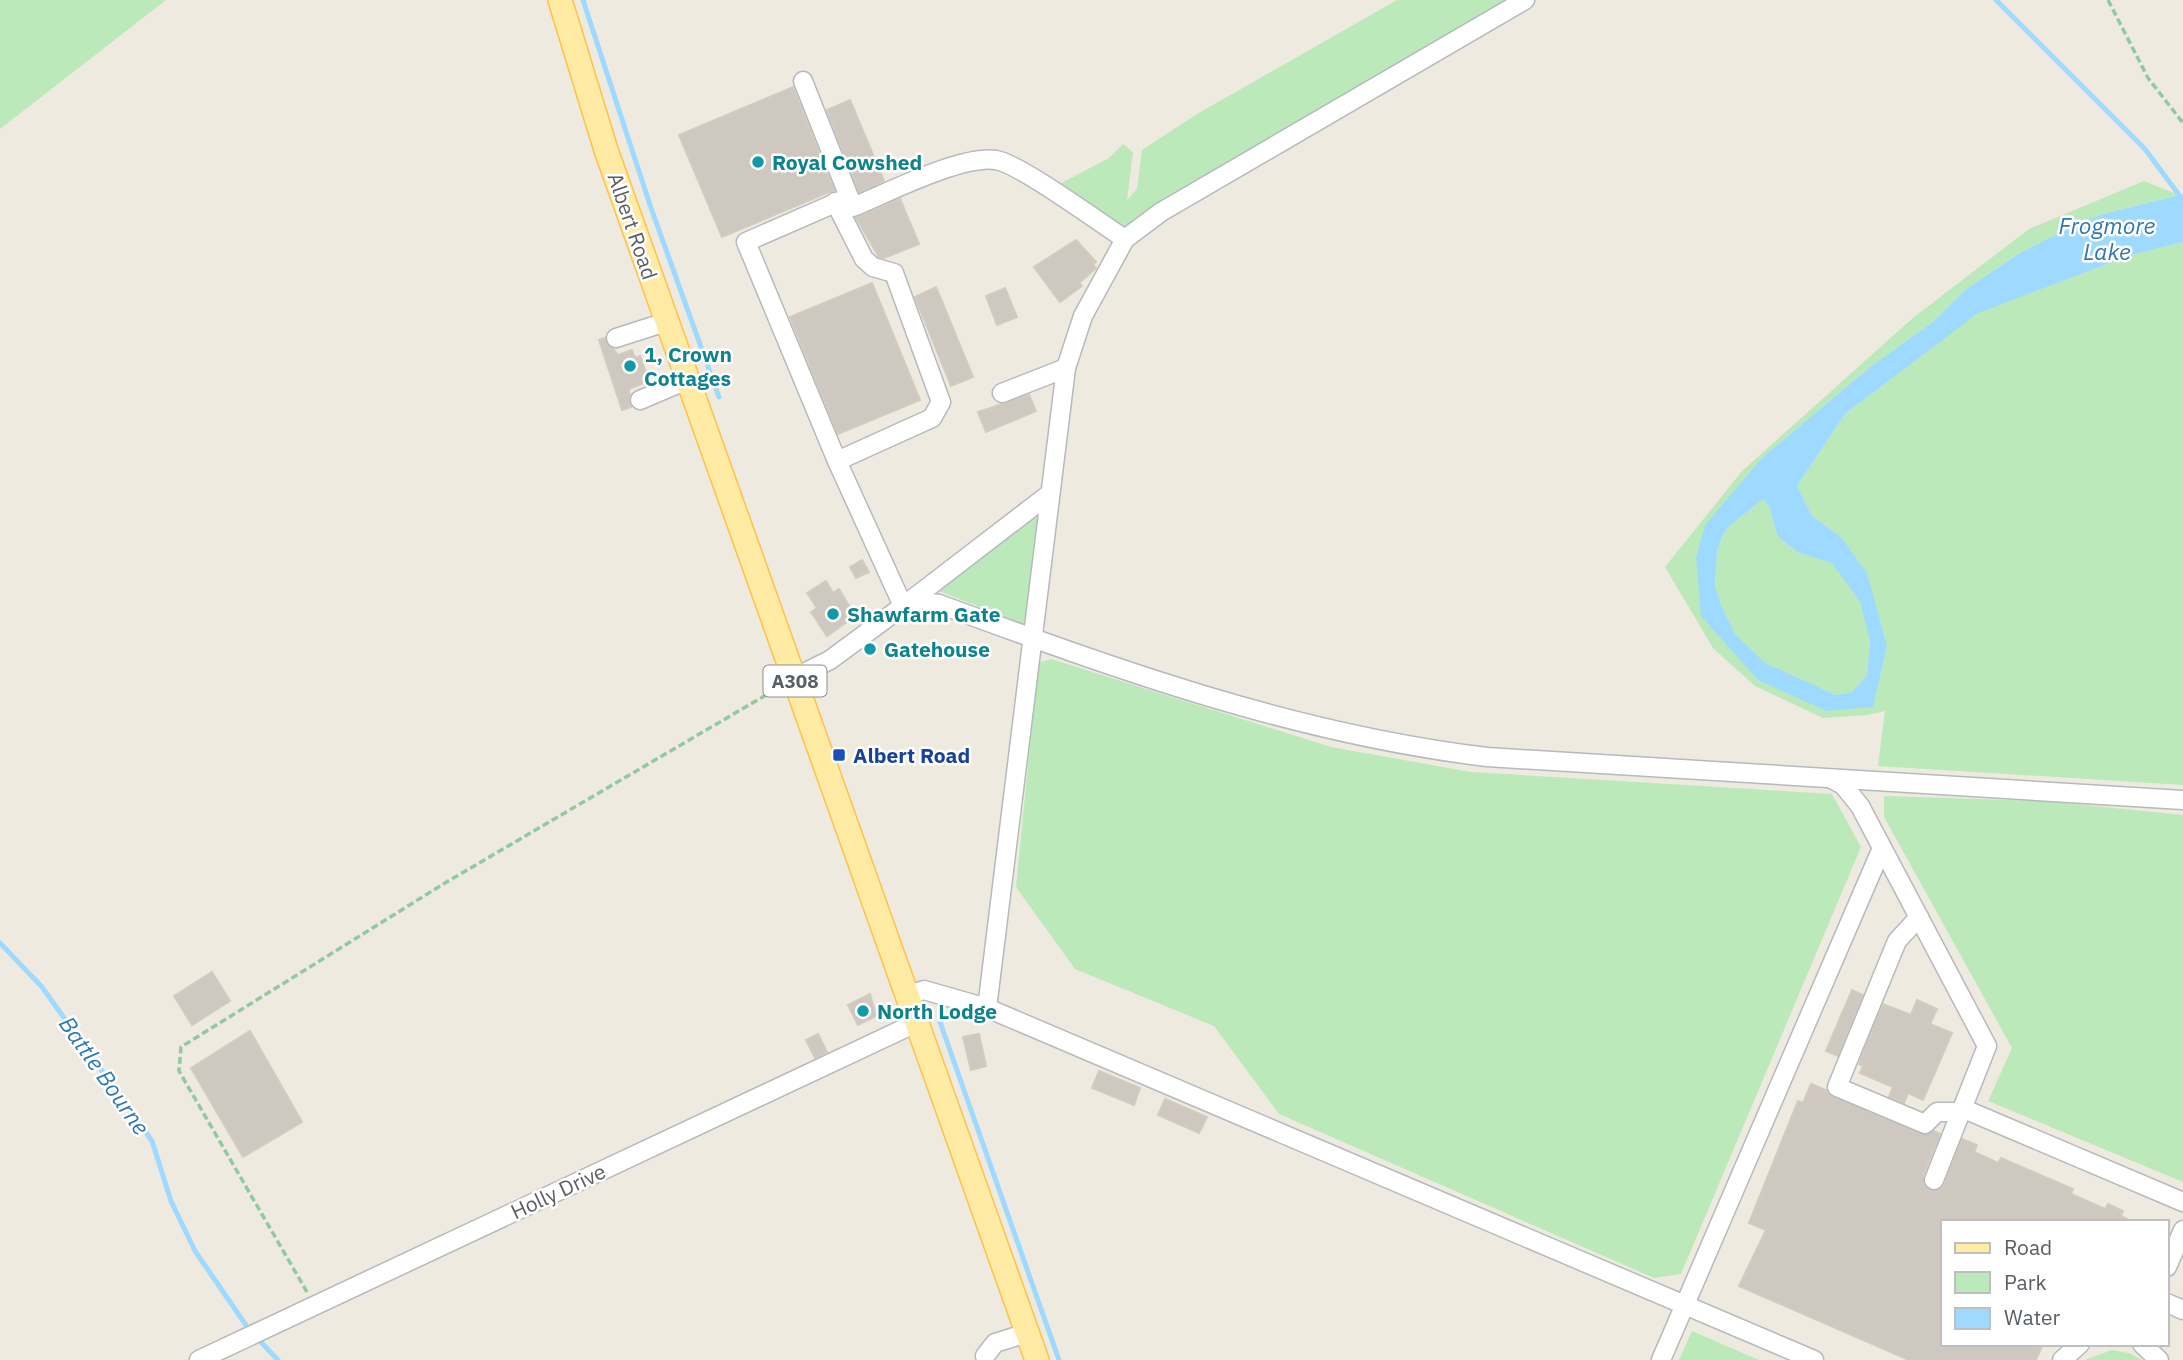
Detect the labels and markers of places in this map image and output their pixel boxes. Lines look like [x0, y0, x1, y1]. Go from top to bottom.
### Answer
place label: Royal Cowshed [772, 148, 922, 176]
marker: Royal Cowshed [750, 154, 766, 170]
place label: 1, Crown Cottages [644, 340, 732, 392]
marker: 1, Crown Cottages [622, 358, 638, 374]
place label: Shawfarm Gate [847, 600, 1001, 628]
marker: Shawfarm Gate [825, 606, 841, 622]
place label: Gatehouse [884, 635, 990, 663]
marker: Gatehouse [862, 641, 878, 657]
place label: Albert Road [853, 741, 970, 769]
marker: Albert Road [831, 747, 847, 763]
place label: North Lodge [877, 997, 997, 1025]
marker: North Lodge [855, 1003, 871, 1019]

